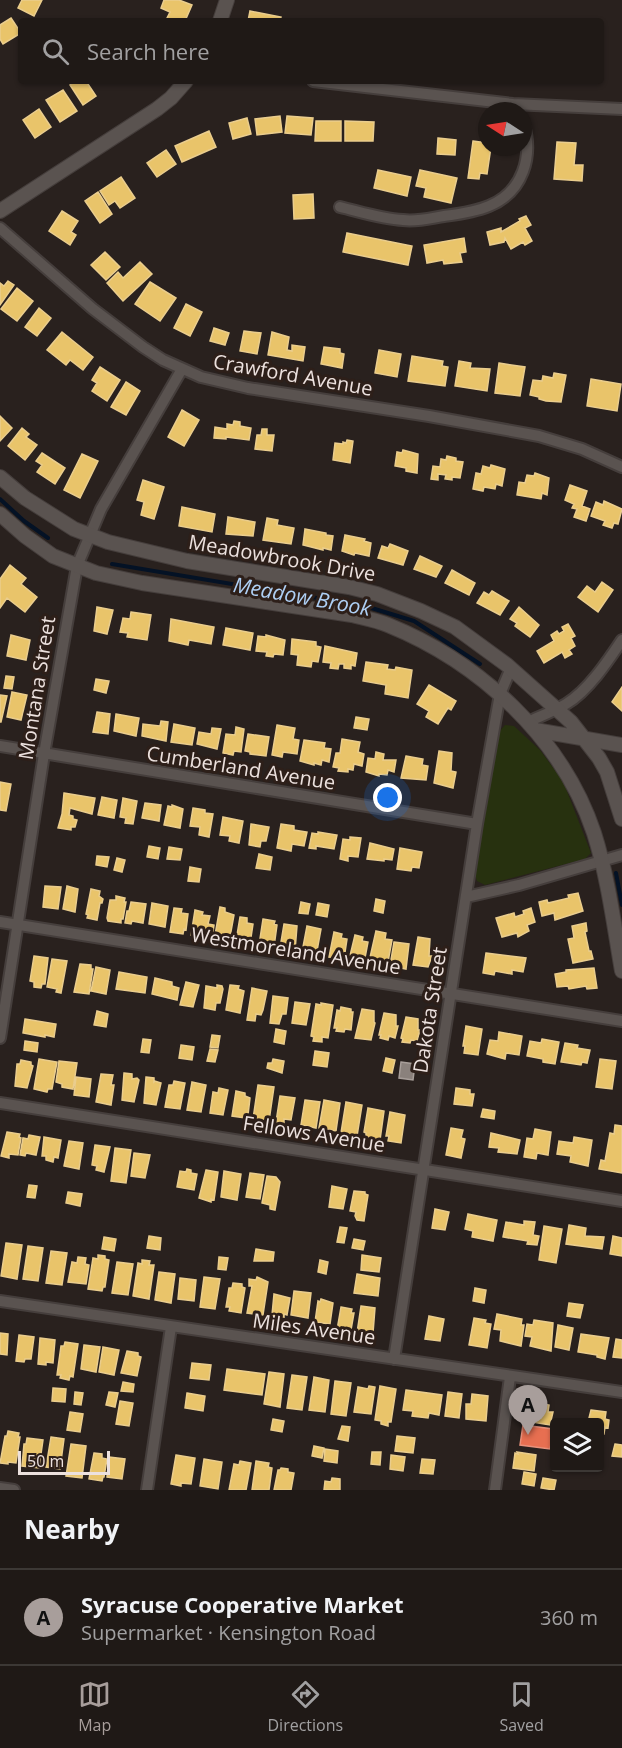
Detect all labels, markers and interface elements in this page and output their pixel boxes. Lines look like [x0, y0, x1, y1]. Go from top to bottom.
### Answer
search box [18, 18, 604, 84]
icon: search [39, 35, 72, 68]
text: Search here [87, 36, 210, 66]
north arrow [478, 102, 532, 156]
street label: Crawford Avenue [211, 347, 375, 402]
street label: Meadowbrook Drive [187, 528, 378, 587]
water label: Meadow Brook [231, 570, 374, 622]
street label: Montana Street [12, 614, 61, 762]
street label: Cumberland Avenue [145, 739, 337, 796]
your location [373, 783, 402, 812]
street label: Westmoreland Avenue [189, 921, 403, 980]
street label: Dakota Street [406, 945, 453, 1075]
street label: Fellows Avenue [241, 1109, 387, 1158]
street label: Miles Avenue [251, 1307, 377, 1350]
pin: A [508, 1386, 548, 1435]
map controls [550, 1418, 604, 1472]
button: layers [550, 1418, 604, 1472]
scale bar [18, 1448, 110, 1476]
text: 50 m [27, 1450, 64, 1472]
text: Nearby [24, 1511, 119, 1547]
text: Syracuse Cooperative Market [81, 1589, 404, 1619]
text: A [37, 1604, 50, 1631]
text: 360 m [540, 1604, 598, 1631]
text: Supermarket · Kensington Road [81, 1619, 376, 1646]
tab: Map [78, 1678, 111, 1736]
tab: Directions [268, 1678, 343, 1736]
tab: Saved [499, 1678, 544, 1736]

